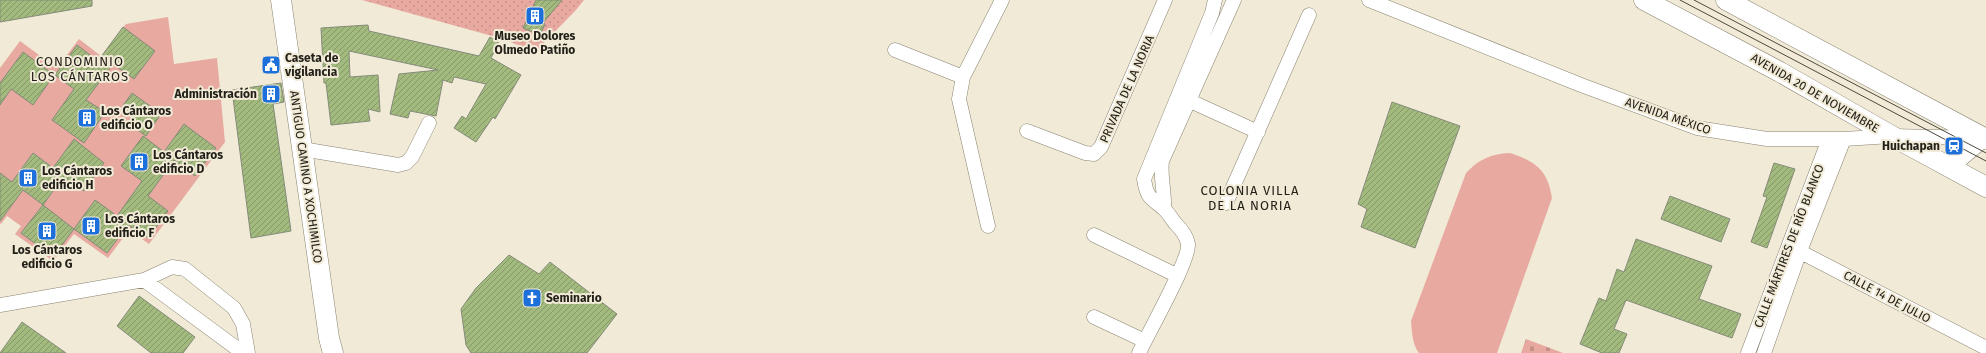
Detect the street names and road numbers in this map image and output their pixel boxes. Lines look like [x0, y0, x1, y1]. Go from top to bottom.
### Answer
street label: PRIVADA DE LA NORIA [1097, 33, 1157, 145]
street label: AVENIDA 20 DE NOVIEMBRE [1748, 51, 1882, 135]
street label: ANTIGUO CAMINO A XOCHIMILCO [287, 90, 325, 264]
street label: AVENIDA MÉXICO [1623, 94, 1713, 137]
street label: CALLE MÁRTIRES DE RÍO BLANCO [1750, 162, 1827, 330]
street label: CALLE 14 DE JULIO [1841, 268, 1933, 326]

